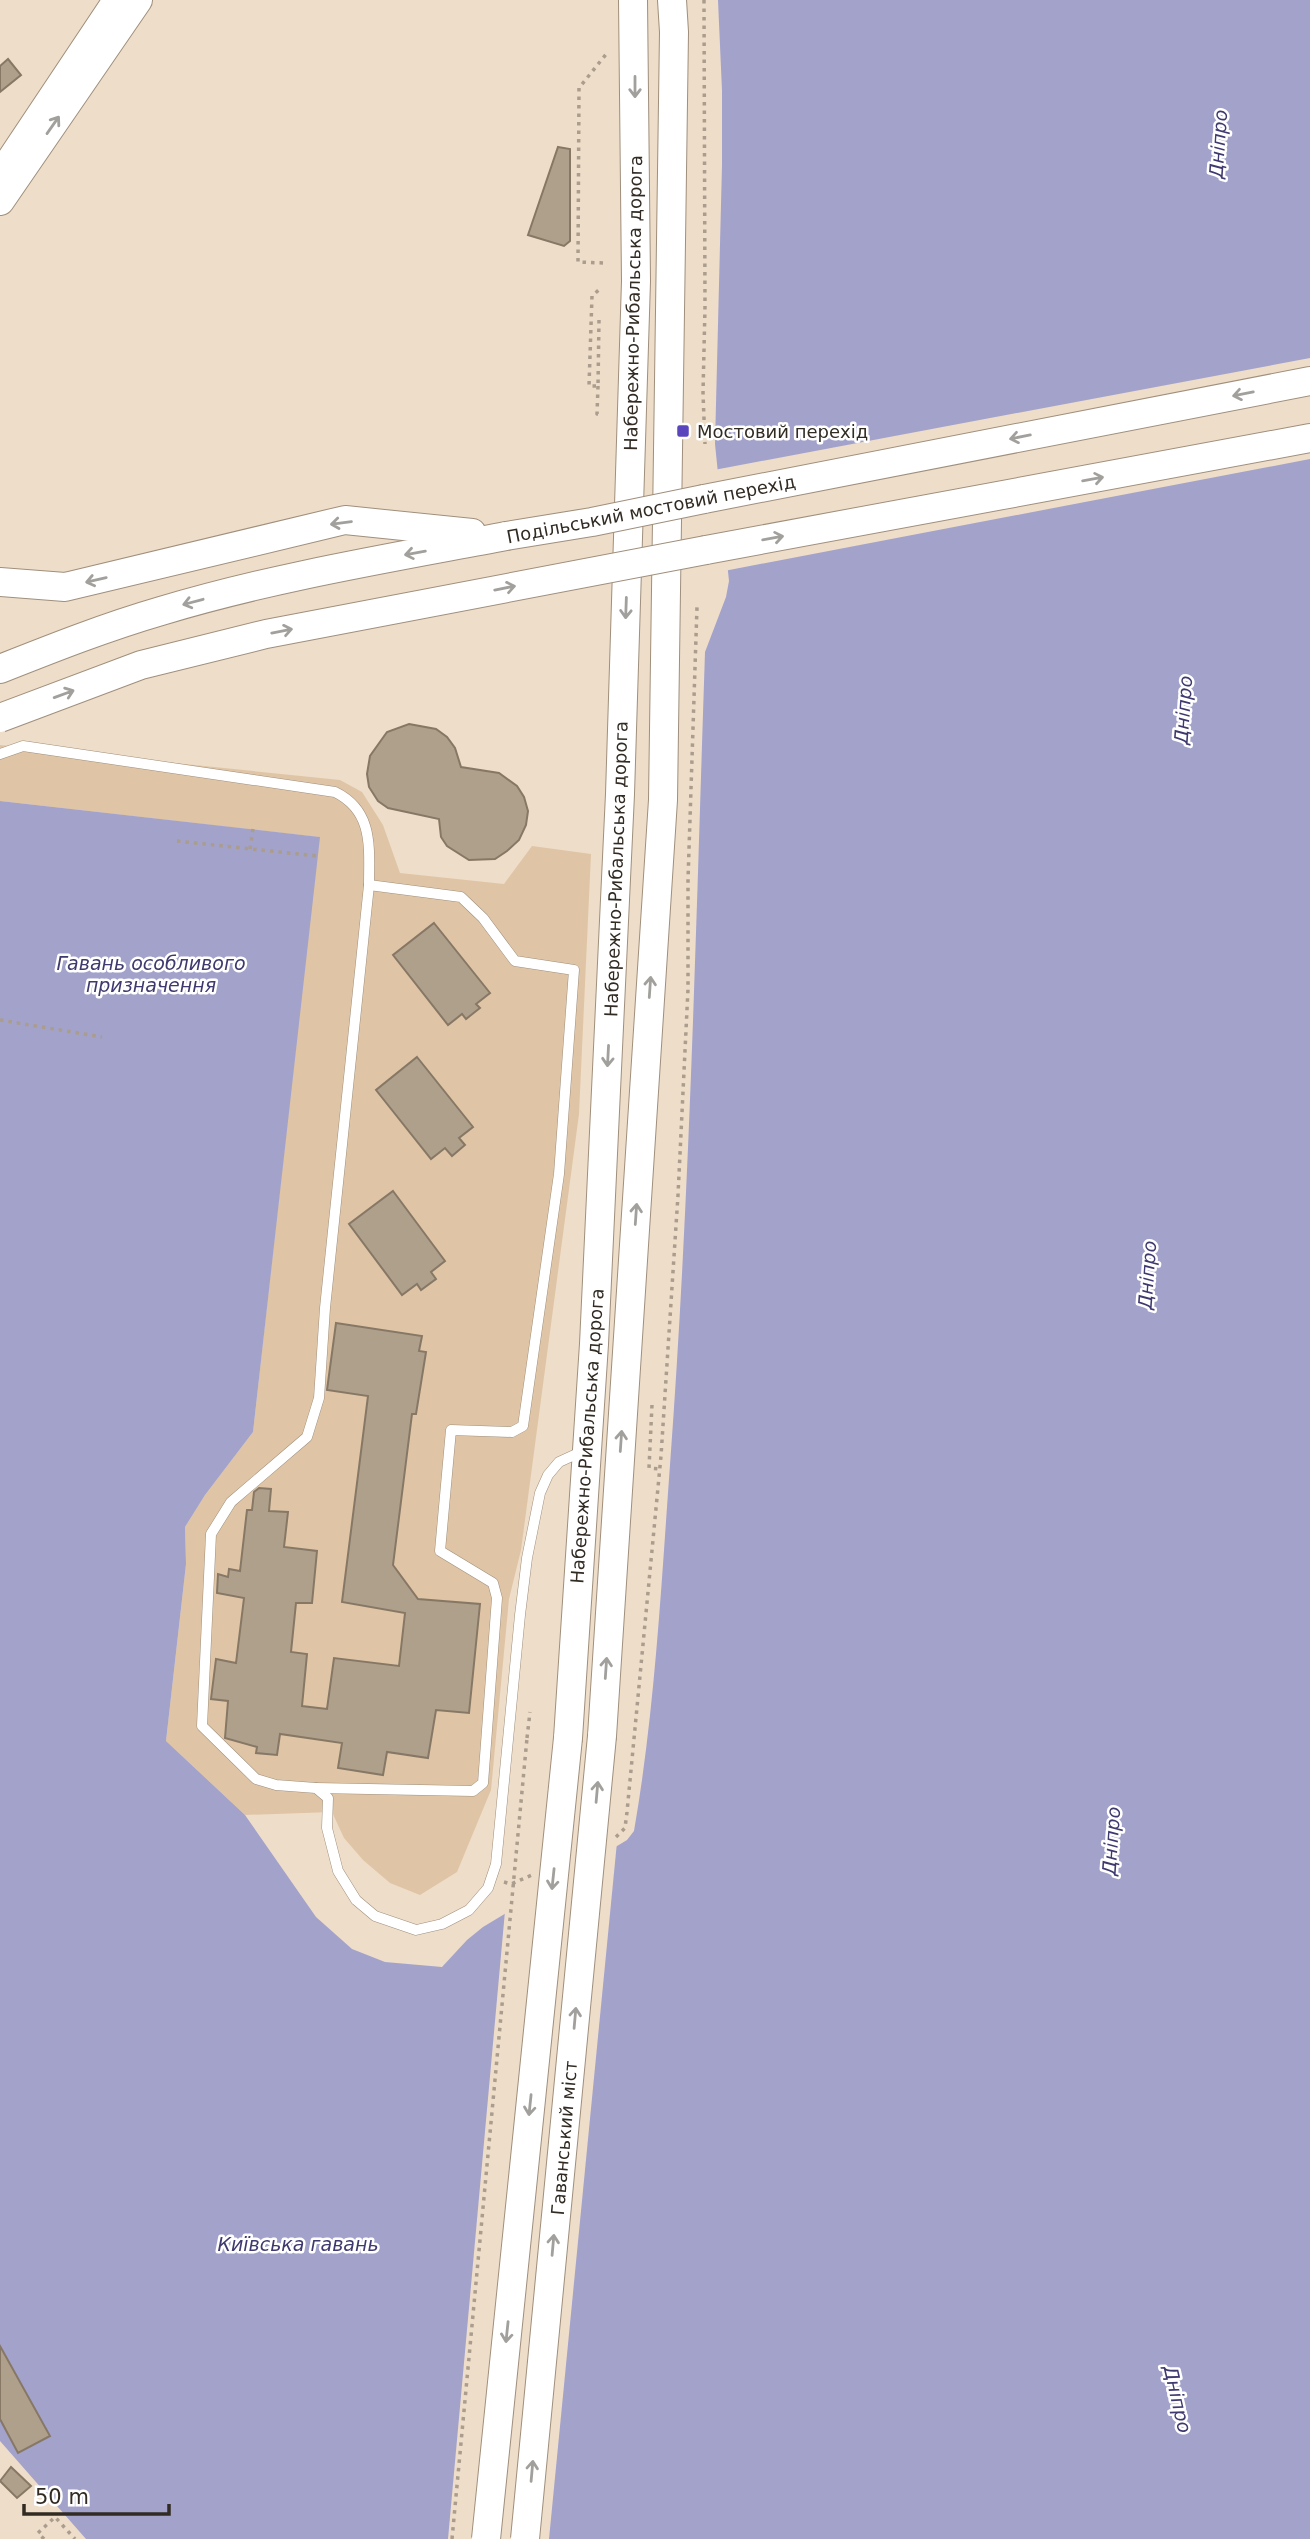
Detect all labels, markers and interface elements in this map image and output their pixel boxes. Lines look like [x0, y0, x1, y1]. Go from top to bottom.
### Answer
one-way arrow [628, 75, 642, 98]
water label: Дніпро [1205, 109, 1231, 180]
one-way arrow [45, 116, 60, 135]
street label: Набережно-Рибальська дорога [620, 155, 646, 451]
one-way arrow [1232, 387, 1255, 401]
place label: Мостовий перехід [697, 421, 868, 442]
marker: Мостовий перехід [675, 423, 691, 439]
one-way arrow [1009, 431, 1032, 445]
street label: Подільський мостовий перехід [505, 471, 797, 547]
one-way arrow [1081, 471, 1104, 485]
one-way arrow [330, 516, 353, 529]
one-way arrow [761, 531, 784, 544]
one-way arrow [404, 547, 427, 560]
one-way arrow [85, 573, 108, 587]
one-way arrow [493, 581, 516, 594]
one-way arrow [182, 596, 205, 609]
one-way arrow [619, 597, 632, 620]
one-way arrow [270, 623, 293, 637]
water label: Дніпро [1170, 675, 1196, 746]
one-way arrow [52, 687, 74, 699]
street label: Набережно-Рибальська дорога [600, 721, 632, 1017]
water label: Гавань особливого призначення [56, 952, 246, 996]
one-way arrow [644, 976, 657, 999]
one-way arrow [601, 1044, 614, 1067]
one-way arrow [630, 1203, 643, 1226]
water label: Дніпро [1134, 1240, 1160, 1311]
street label: Набережно-Рибальська дорога [566, 1288, 608, 1584]
one-way arrow [615, 1430, 628, 1453]
one-way arrow [600, 1657, 613, 1680]
one-way arrow [591, 1781, 604, 1803]
water label: Дніпро [1098, 1806, 1124, 1877]
one-way arrow [546, 1867, 559, 1890]
one-way arrow [569, 2007, 582, 2030]
street label: Гаванський міст [547, 2060, 581, 2216]
one-way arrow [523, 2093, 536, 2116]
water label: Київська гавань [217, 2233, 379, 2255]
one-way arrow [547, 2234, 560, 2256]
one-way arrow [500, 2320, 513, 2342]
water label: Дніпро [1159, 2362, 1196, 2435]
one-way arrow [525, 2460, 538, 2483]
scale bar [24, 2472, 170, 2516]
text: 50 m [35, 2485, 89, 2509]

